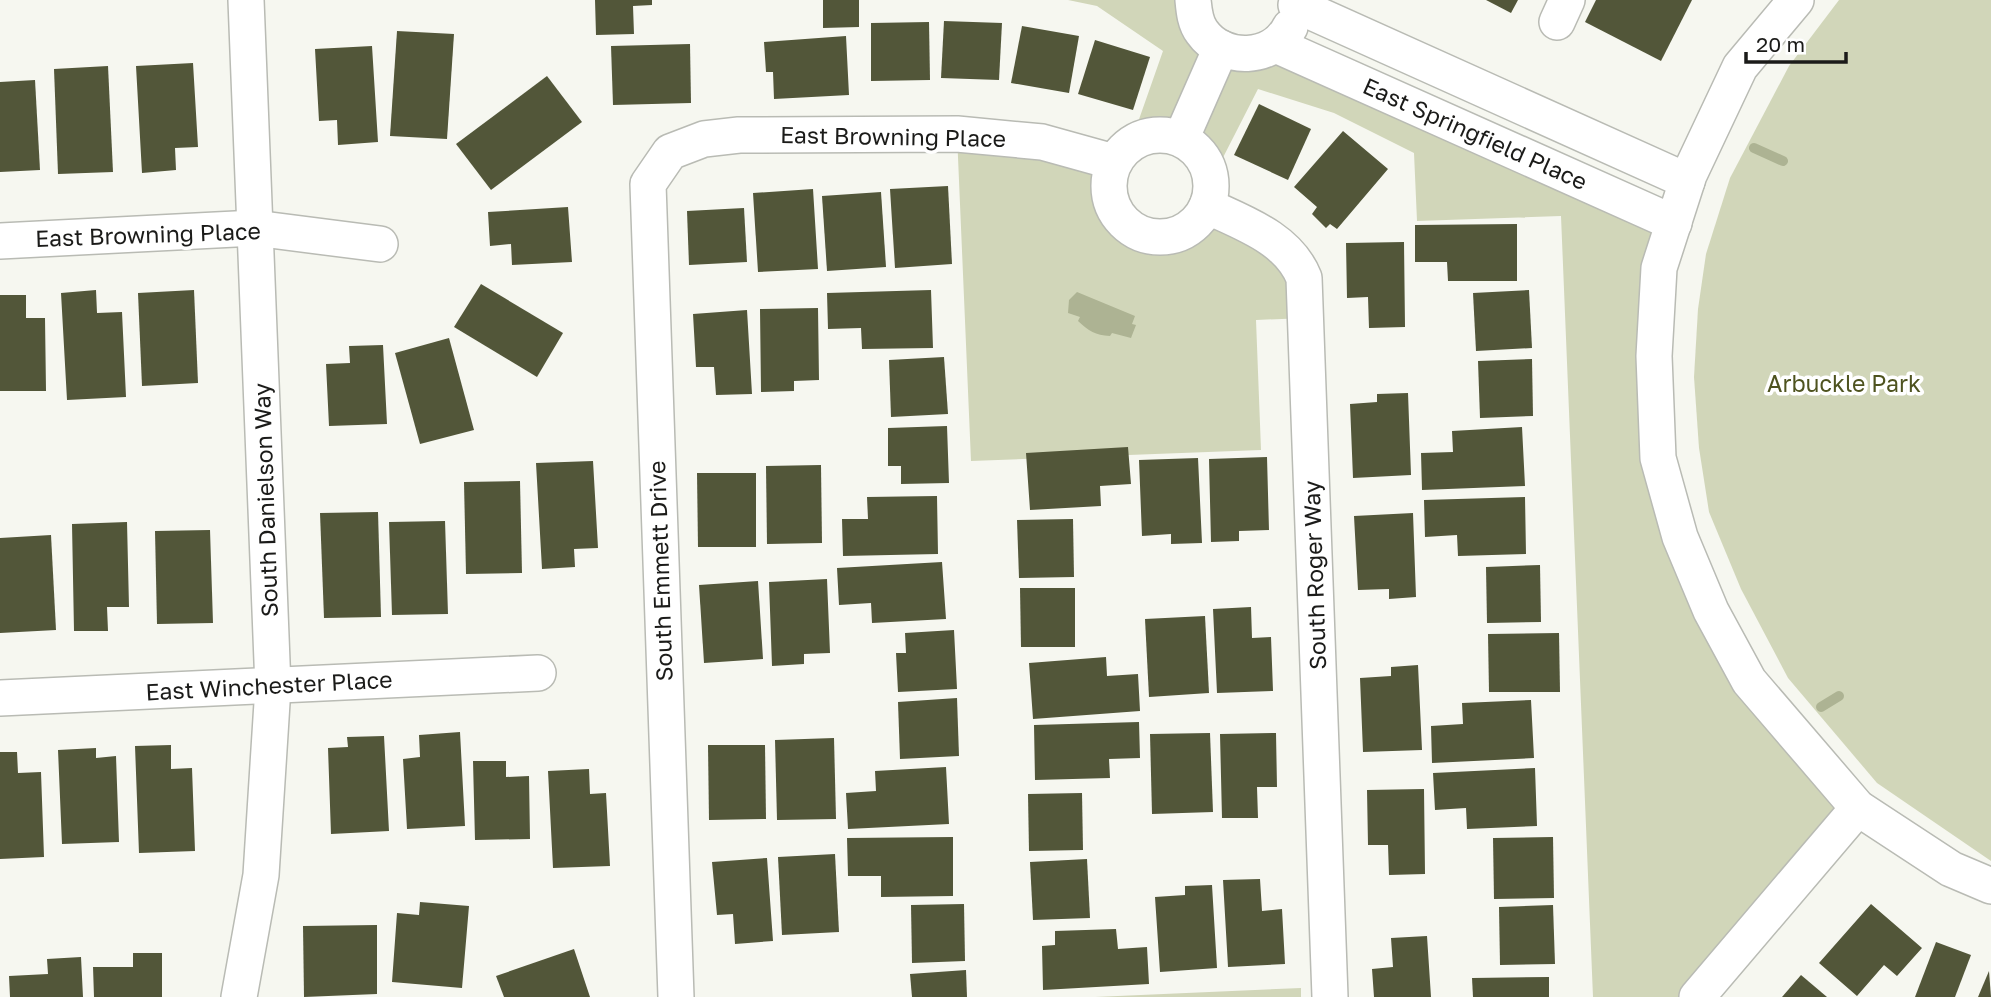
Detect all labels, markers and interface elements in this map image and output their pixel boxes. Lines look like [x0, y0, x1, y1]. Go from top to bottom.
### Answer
scale bar [1746, 21, 1846, 65]
text: 20 m [1756, 31, 1805, 57]
street label: East Springfield Place [1359, 71, 1592, 195]
street label: East Browning Place [780, 120, 1006, 152]
street label: East Browning Place [35, 216, 261, 252]
park label: Arbuckle Park [1767, 369, 1921, 397]
street label: South Danielson Way [247, 382, 283, 618]
street label: South Emmett Drive [642, 460, 678, 682]
street label: South Roger Way [1297, 480, 1331, 670]
street label: East Winchester Place [145, 665, 393, 705]

